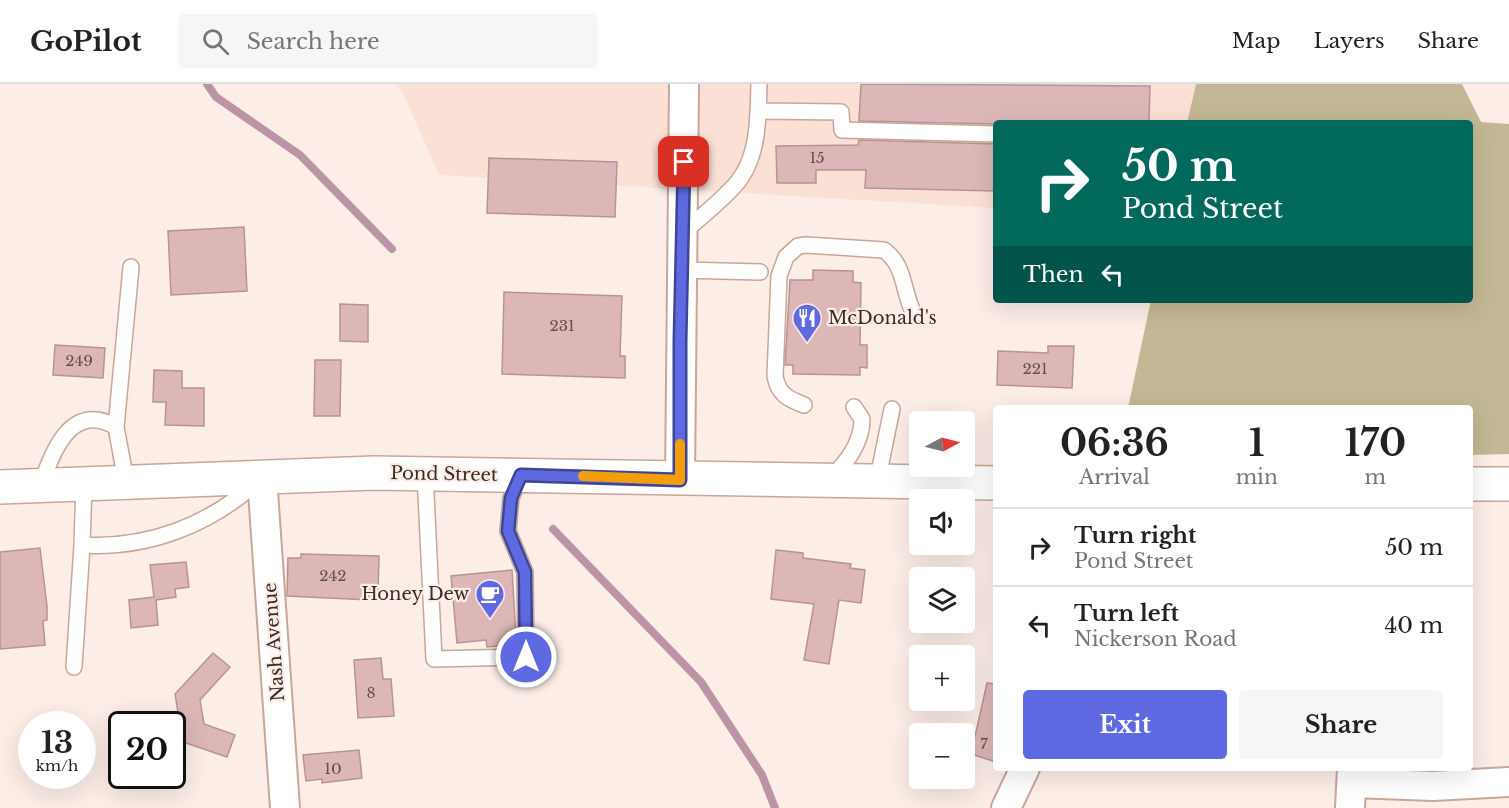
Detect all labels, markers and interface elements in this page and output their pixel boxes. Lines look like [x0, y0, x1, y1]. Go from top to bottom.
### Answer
search box [178, 14, 598, 68]
text: GoPilot [30, 24, 142, 59]
icon: search [199, 25, 232, 58]
text: Search here [247, 28, 380, 55]
text: Map [1232, 28, 1281, 54]
text: Layers [1314, 28, 1385, 54]
text: Share [1418, 28, 1479, 54]
pin [658, 136, 709, 187]
text: 50 m [1122, 140, 1236, 192]
icon: right [1023, 144, 1101, 222]
icon: arrive [667, 145, 700, 178]
house number: 15 [809, 148, 825, 167]
text: Pond Street [1122, 192, 1283, 225]
icon: left [1096, 258, 1129, 291]
text: Then [1023, 261, 1084, 288]
restaurant icon: McDonald's [791, 302, 823, 344]
place label: McDonald's [828, 307, 937, 329]
house number: 231 [549, 316, 575, 335]
house number: 249 [65, 351, 93, 370]
house number: 221 [1022, 359, 1048, 378]
north arrow [909, 411, 975, 477]
map controls [909, 411, 975, 789]
text: 06:36 [1060, 421, 1169, 466]
text: 1 [1249, 421, 1265, 466]
text: 170 [1345, 421, 1406, 466]
street label: Pond Street [390, 462, 498, 486]
text: Arrival [1079, 465, 1150, 489]
text: min [1236, 465, 1278, 489]
text: m [1365, 465, 1386, 489]
button: sound [909, 489, 975, 555]
text: Turn right [1074, 522, 1196, 549]
icon: right [1023, 531, 1056, 564]
text: 50 m [1385, 534, 1443, 561]
text: Pond Street [1074, 549, 1193, 573]
house number: 242 [319, 566, 347, 585]
button: layers [909, 567, 975, 633]
cafe icon: Honey Dew [474, 578, 506, 620]
street label: Nash Avenue [259, 582, 289, 702]
place label: Honey Dew [361, 583, 470, 605]
text: Turn left [1074, 600, 1179, 627]
icon: left [1023, 609, 1056, 642]
text: 40 m [1385, 612, 1443, 639]
position arrow [494, 625, 558, 689]
text: Nickerson Road [1074, 627, 1237, 651]
button: + [909, 645, 975, 711]
house number: 8 [366, 683, 376, 702]
button: Exit [1023, 690, 1227, 759]
button: Share [1239, 690, 1443, 759]
speed limit sign: 20 [108, 711, 186, 789]
button: − [909, 723, 975, 789]
text: 13 [41, 724, 73, 761]
house number: 7 [980, 734, 988, 753]
text: km/h [36, 756, 78, 775]
house number: 10 [324, 759, 342, 778]

